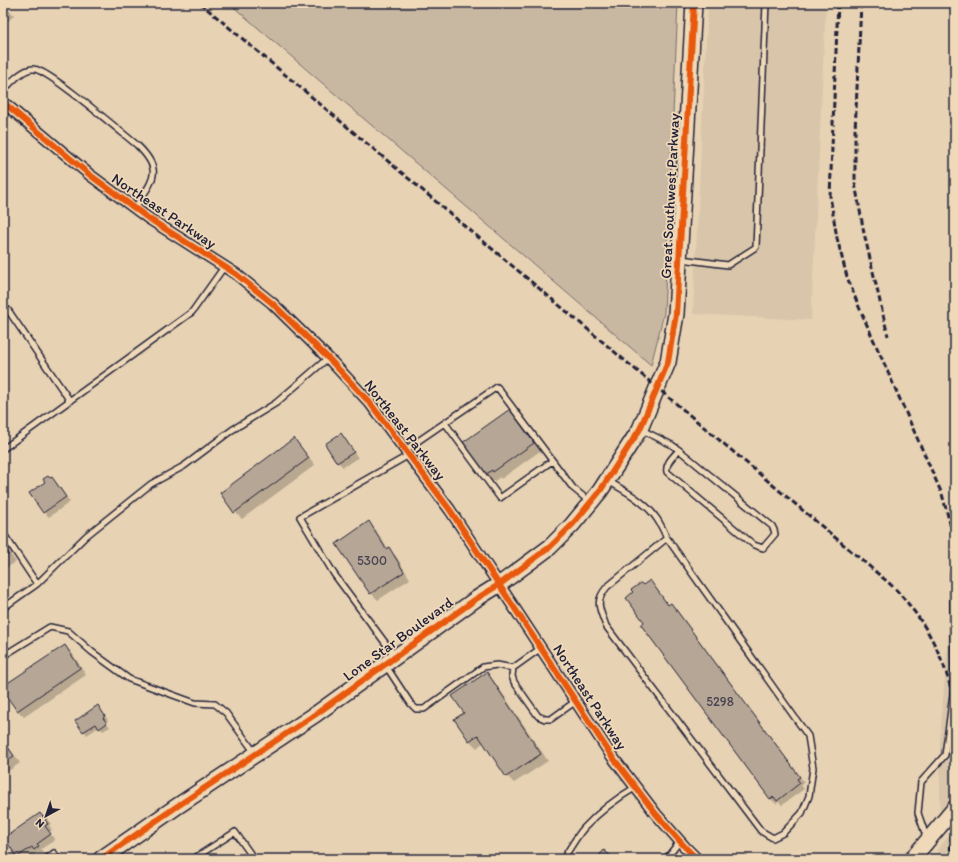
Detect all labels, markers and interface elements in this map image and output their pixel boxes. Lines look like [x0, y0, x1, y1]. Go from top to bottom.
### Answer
street label: Great Southwest Parkway [657, 113, 683, 279]
street label: Northeast Parkway [108, 169, 220, 253]
street label: Northeast Parkway [360, 376, 450, 484]
house number: 5300 [357, 553, 387, 568]
street label: Lone Star Boulevard [339, 593, 457, 685]
street label: Northeast Parkway [549, 641, 631, 753]
house number: 5298 [706, 694, 734, 709]
north arrow [26, 796, 66, 836]
text: N [33, 816, 47, 831]

